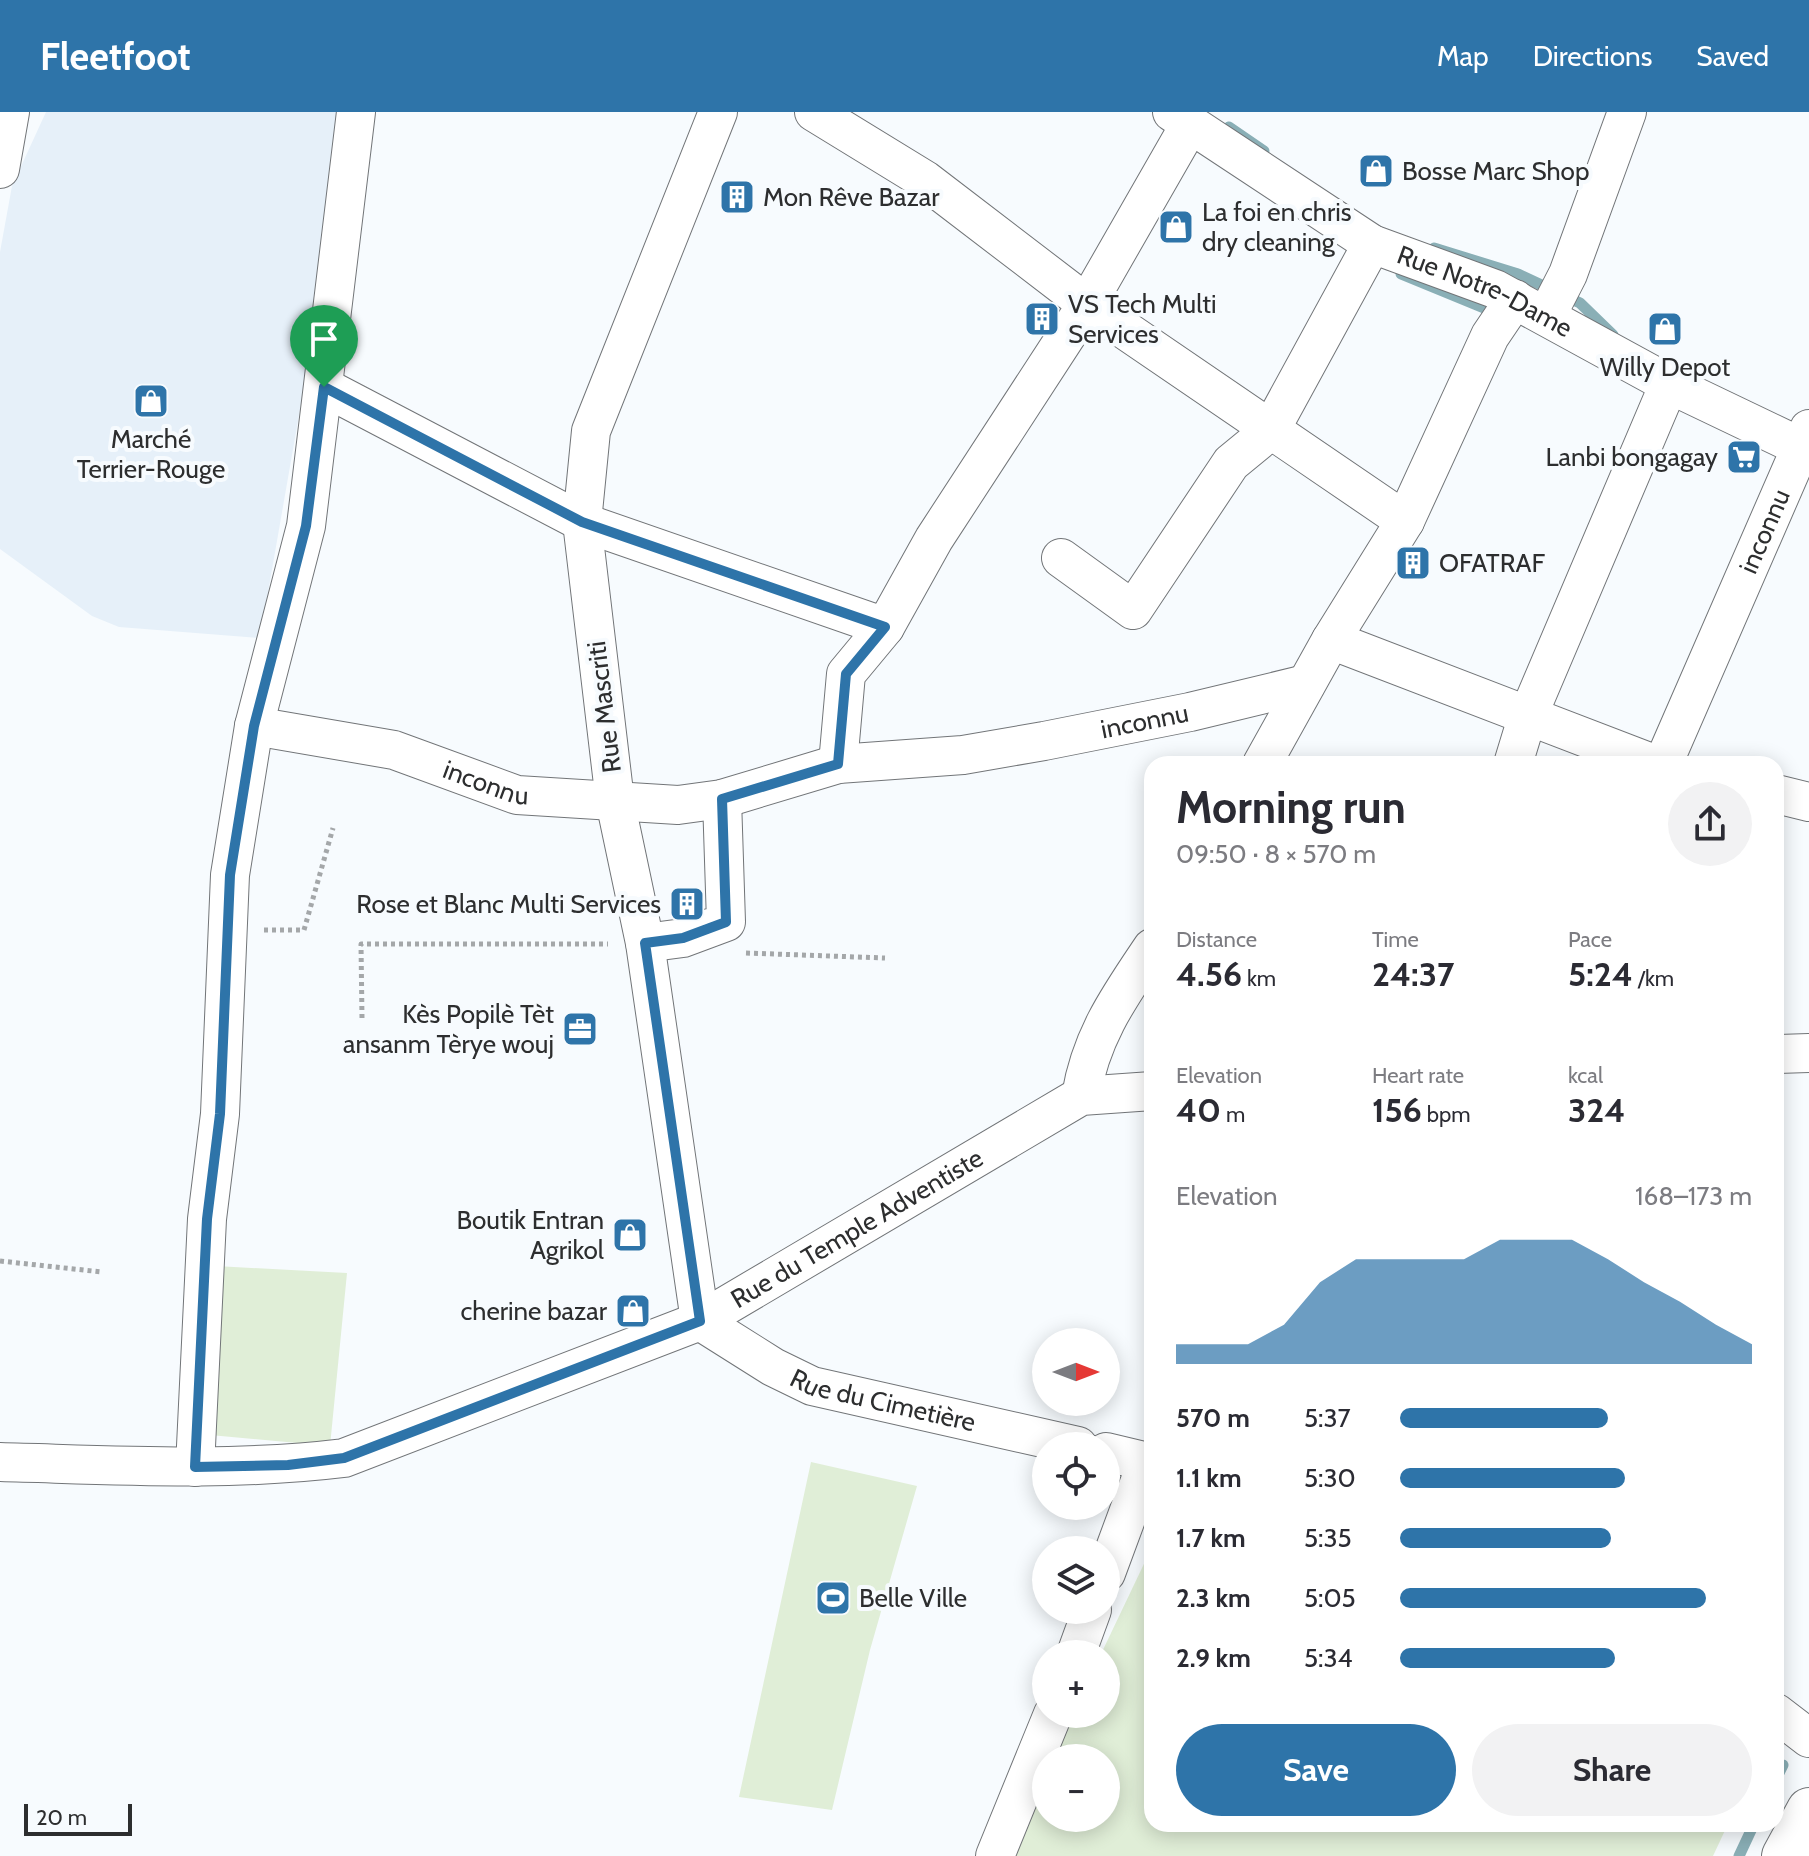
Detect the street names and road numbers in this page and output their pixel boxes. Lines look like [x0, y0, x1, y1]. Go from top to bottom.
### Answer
street label: Rue Notre-Dame [1393, 239, 1578, 344]
street label: inconnu [1732, 484, 1797, 578]
street label: Rue Mascriti [580, 639, 628, 775]
street label: inconnu [1098, 697, 1191, 745]
street label: inconnu [439, 753, 529, 812]
street label: Rue du Temple Adventiste [725, 1142, 989, 1315]
street label: Rue du Cimetière [785, 1362, 978, 1438]

